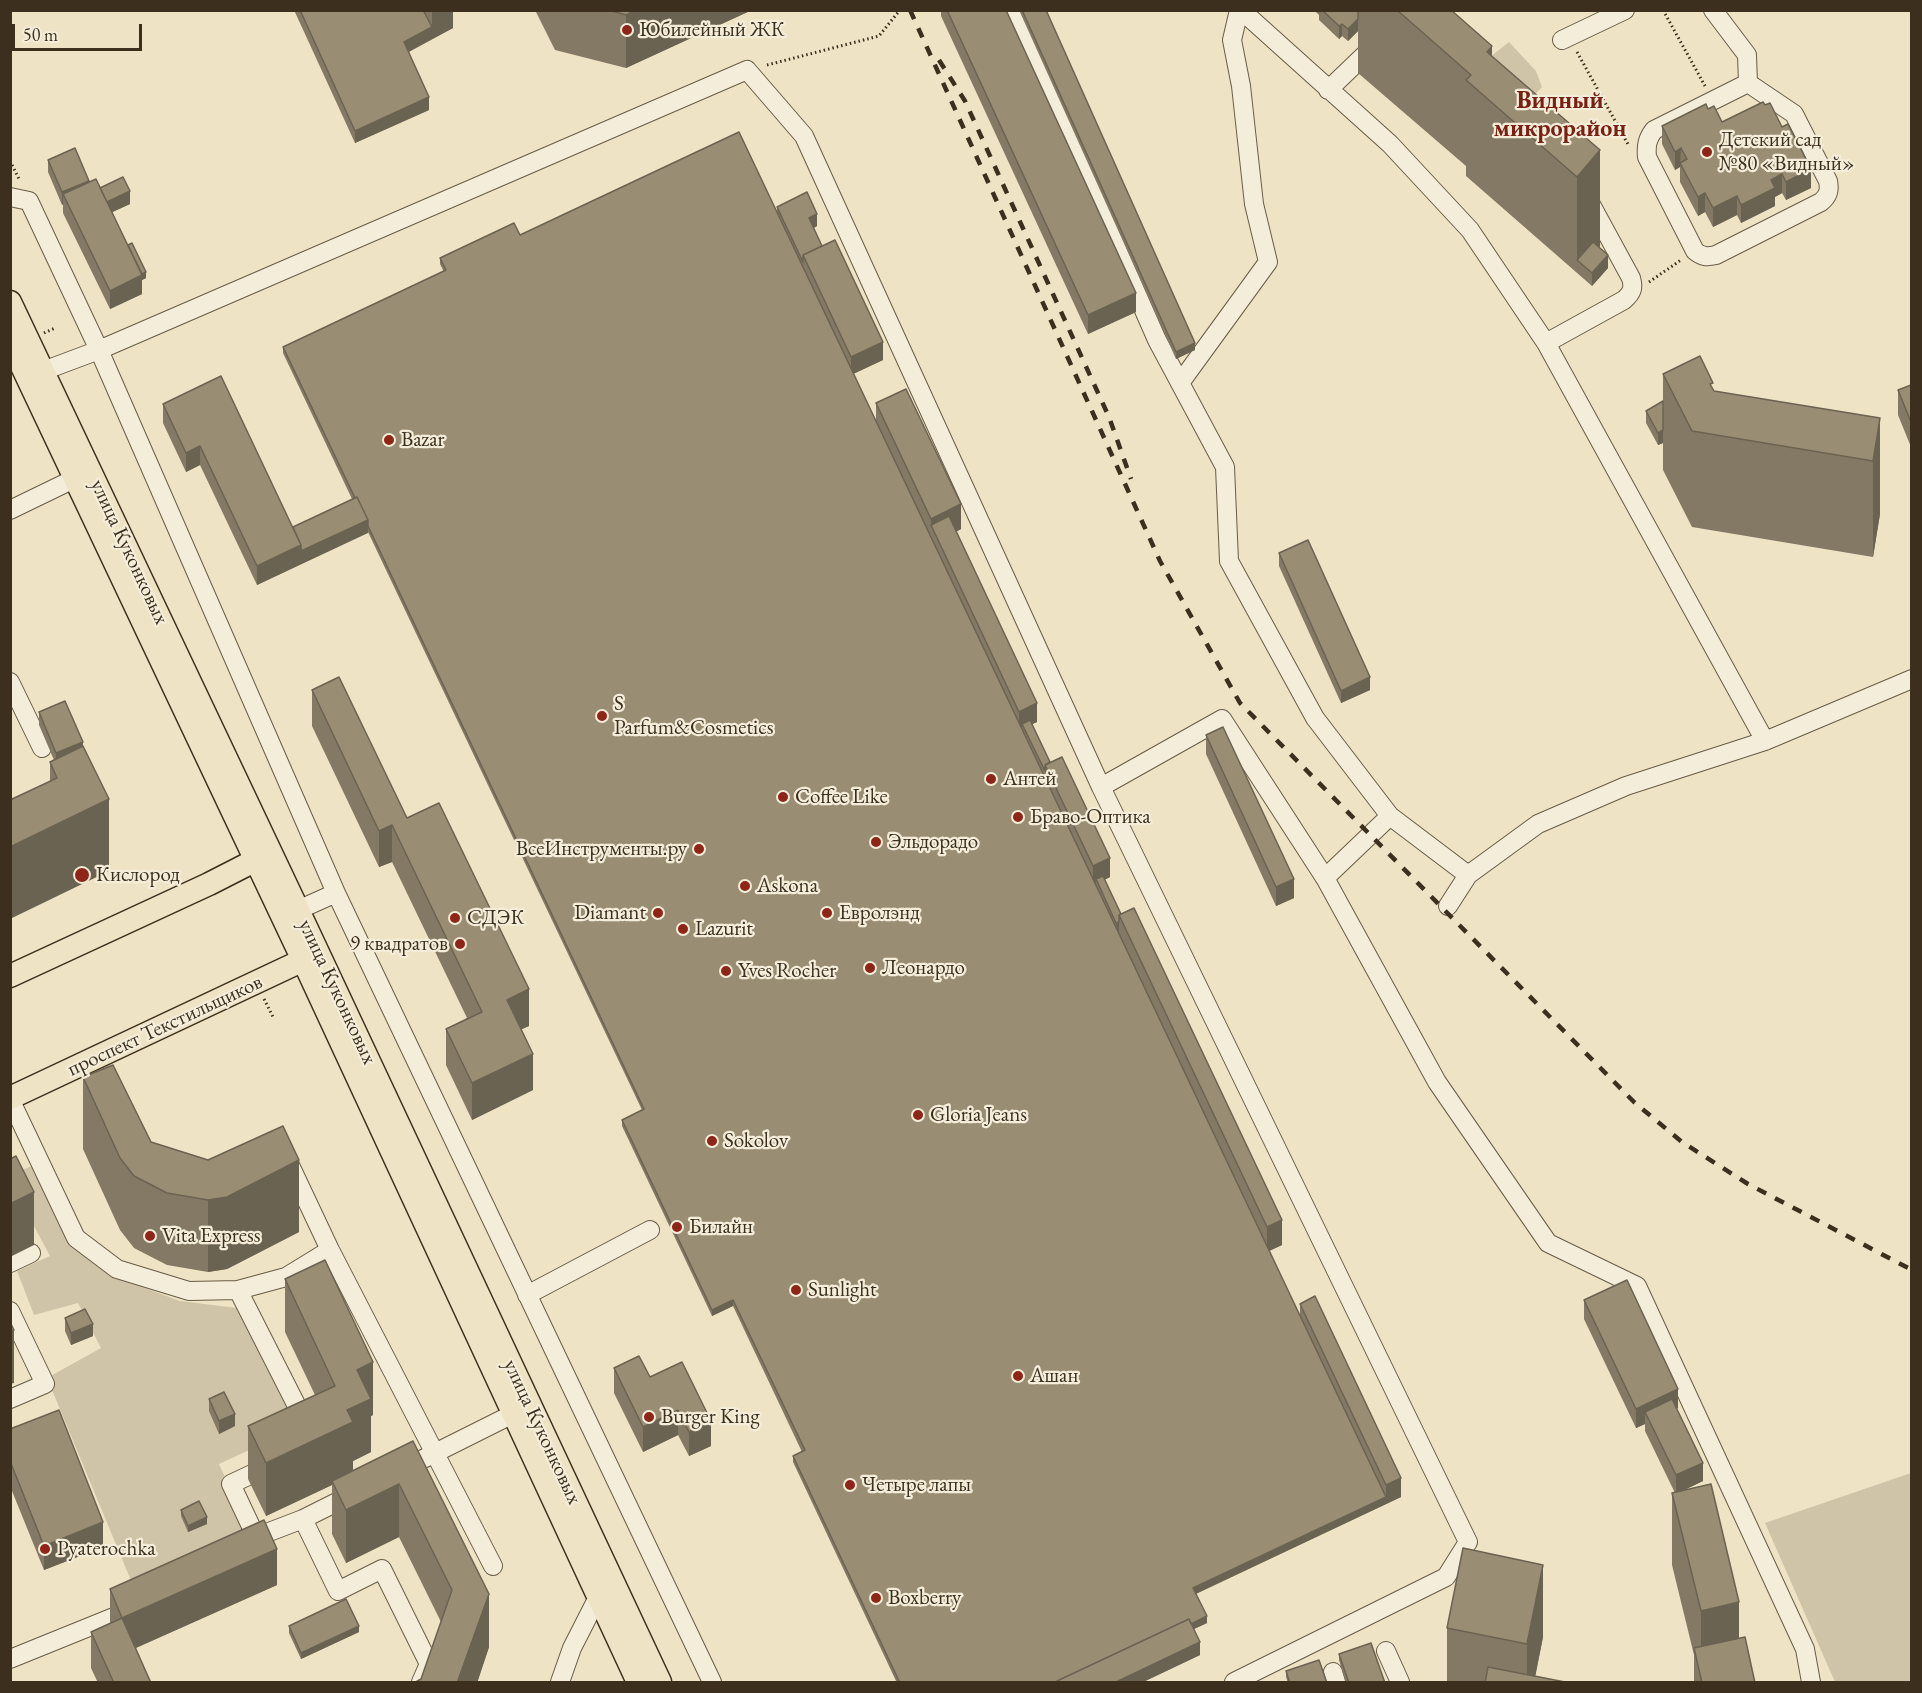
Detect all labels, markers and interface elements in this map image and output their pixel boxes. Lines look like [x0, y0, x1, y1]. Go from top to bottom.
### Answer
scale bar [15, 12, 146, 50]
place label: Юбилейный ЖК [639, 17, 785, 43]
text: 50 m [23, 23, 58, 46]
marker: Юбилейный ЖК [620, 23, 634, 37]
district label: Видный микрорайон [1494, 87, 1626, 143]
place label: Детский сад №80 «Видный» [1719, 127, 1854, 177]
marker: Детский сад №80 «Видный» [1700, 145, 1714, 159]
place label: Bazar [401, 427, 445, 453]
marker: Bazar [382, 433, 396, 447]
street label: улица Куконковых [84, 475, 174, 629]
place label: S Parfum&Cosmetics [614, 691, 774, 741]
marker: S Parfum&Cosmetics [595, 709, 609, 723]
place label: Антей [1003, 766, 1056, 792]
marker: Антей [984, 772, 998, 786]
place label: Coffee Like [795, 784, 888, 810]
marker: Coffee Like [776, 790, 790, 804]
place label: Браво-Оптика [1030, 804, 1151, 830]
marker: Браво-Оптика [1011, 810, 1025, 824]
place label: Эльдорадо [888, 829, 978, 855]
marker: Эльдорадо [869, 835, 883, 849]
place label: ВсеИнструменты.ру [516, 836, 687, 862]
marker: ВсеИнструменты.ру [692, 842, 706, 856]
place label: Кислород [96, 862, 180, 888]
marker: Кислород [73, 866, 91, 884]
place label: Askona [757, 873, 818, 899]
marker: Askona [738, 879, 752, 893]
place label: Diamant [574, 900, 646, 926]
place label: Евролэнд [839, 900, 920, 926]
place label: СДЭК [467, 905, 524, 931]
marker: Diamant [651, 906, 665, 920]
marker: Евролэнд [820, 906, 834, 920]
marker: СДЭК [448, 911, 462, 925]
street label: улица Куконковых [292, 915, 382, 1069]
place label: Lazurit [695, 916, 753, 942]
marker: Lazurit [676, 922, 690, 936]
place label: 9 квадратов [350, 931, 448, 957]
marker: 9 квадратов [453, 937, 467, 951]
place label: Леонардо [882, 955, 965, 981]
place label: Yves Rocher [738, 958, 836, 984]
marker: Леонардо [863, 961, 877, 975]
marker: Yves Rocher [719, 964, 733, 978]
street label: проспект Текстильщиков [63, 970, 267, 1082]
place label: Gloria Jeans [930, 1102, 1027, 1128]
marker: Gloria Jeans [911, 1108, 925, 1122]
place label: Sokolov [724, 1128, 788, 1154]
marker: Sokolov [705, 1134, 719, 1148]
place label: Билайн [689, 1214, 753, 1240]
marker: Билайн [670, 1220, 684, 1234]
place label: Vita Express [162, 1223, 261, 1249]
marker: Vita Express [143, 1229, 157, 1243]
place label: Sunlight [808, 1277, 877, 1303]
marker: Sunlight [789, 1283, 803, 1297]
street label: улица Куконковых [497, 1355, 587, 1509]
place label: Ашан [1030, 1363, 1078, 1389]
marker: Ашан [1011, 1369, 1025, 1383]
place label: Burger King [661, 1404, 760, 1430]
marker: Burger King [642, 1410, 656, 1424]
place label: Четыре лапы [862, 1472, 971, 1498]
marker: Четыре лапы [843, 1478, 857, 1492]
place label: Pyaterochka [57, 1536, 156, 1562]
marker: Pyaterochka [38, 1542, 52, 1556]
place label: Boxberry [888, 1585, 961, 1611]
marker: Boxberry [869, 1591, 883, 1605]

